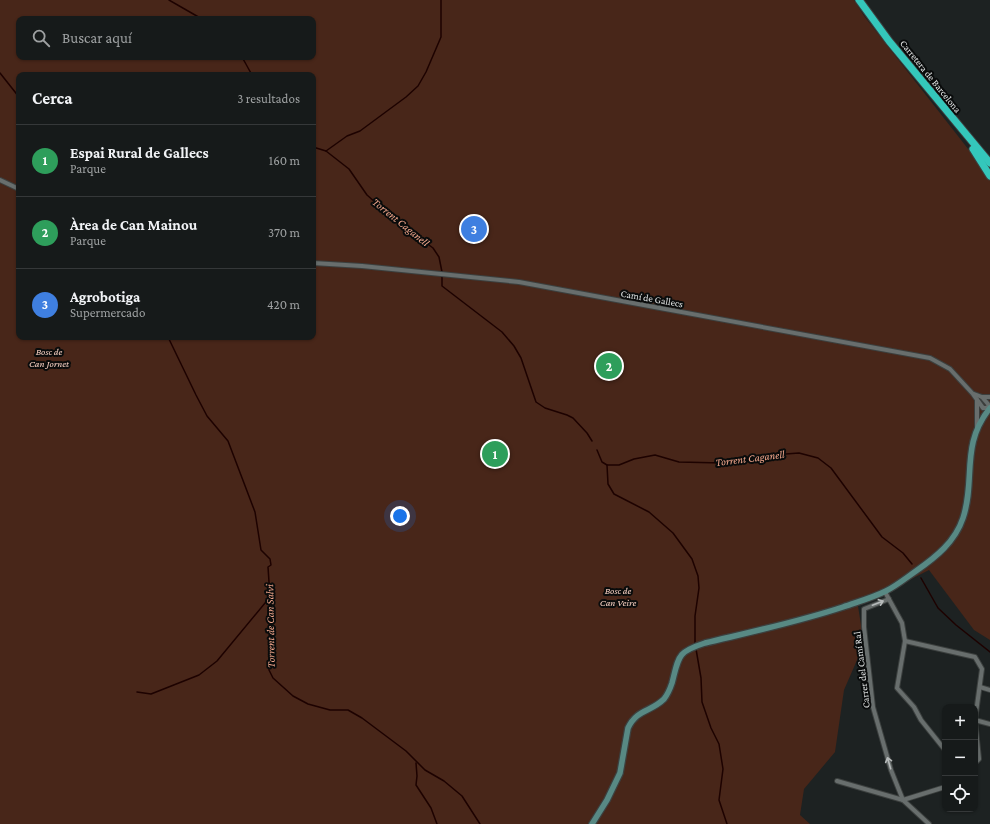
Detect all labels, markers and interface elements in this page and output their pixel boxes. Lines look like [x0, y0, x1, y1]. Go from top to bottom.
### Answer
search box [16, 16, 316, 60]
icon: search [30, 27, 52, 49]
text: Buscar aquí [62, 30, 132, 46]
street label: Carretera de Barcelona [898, 38, 964, 115]
text: Cerca [32, 89, 72, 108]
text: 3 resultados [237, 91, 300, 106]
text: Espai Rural de Gallecs [70, 145, 209, 161]
text: 1 [43, 153, 47, 168]
text: 160 m [269, 153, 300, 168]
text: Parque [70, 161, 106, 176]
water label: Torrent Caganell [370, 195, 432, 250]
pin: 3 [461, 214, 487, 244]
text: Àrea de Can Mainou [70, 217, 197, 233]
text: 2 [42, 225, 48, 240]
text: 370 m [268, 225, 300, 240]
text: Parque [70, 233, 106, 248]
street label: Camí de Gallecs [620, 288, 684, 309]
text: Agrobotiga [70, 289, 140, 305]
text: 3 [42, 297, 48, 312]
text: 420 m [267, 297, 300, 312]
text: Supermercado [70, 305, 145, 320]
park label: Bosc de Can Jornet [29, 346, 70, 369]
pin: 2 [596, 351, 622, 381]
pin: 1 [482, 439, 508, 469]
water label: Torrent Caganell [715, 448, 786, 469]
your location [390, 506, 410, 526]
water label: Torrent de Can Salvi [263, 584, 277, 668]
park label: Bosc de Can Veire [600, 585, 636, 608]
one-way arrow [871, 599, 883, 607]
street label: Carrer del Camí Ral [851, 631, 872, 709]
map controls [942, 704, 978, 812]
button: + [942, 704, 978, 740]
button: − [942, 740, 978, 776]
one-way arrow [885, 757, 892, 770]
button: locate [942, 776, 978, 812]

